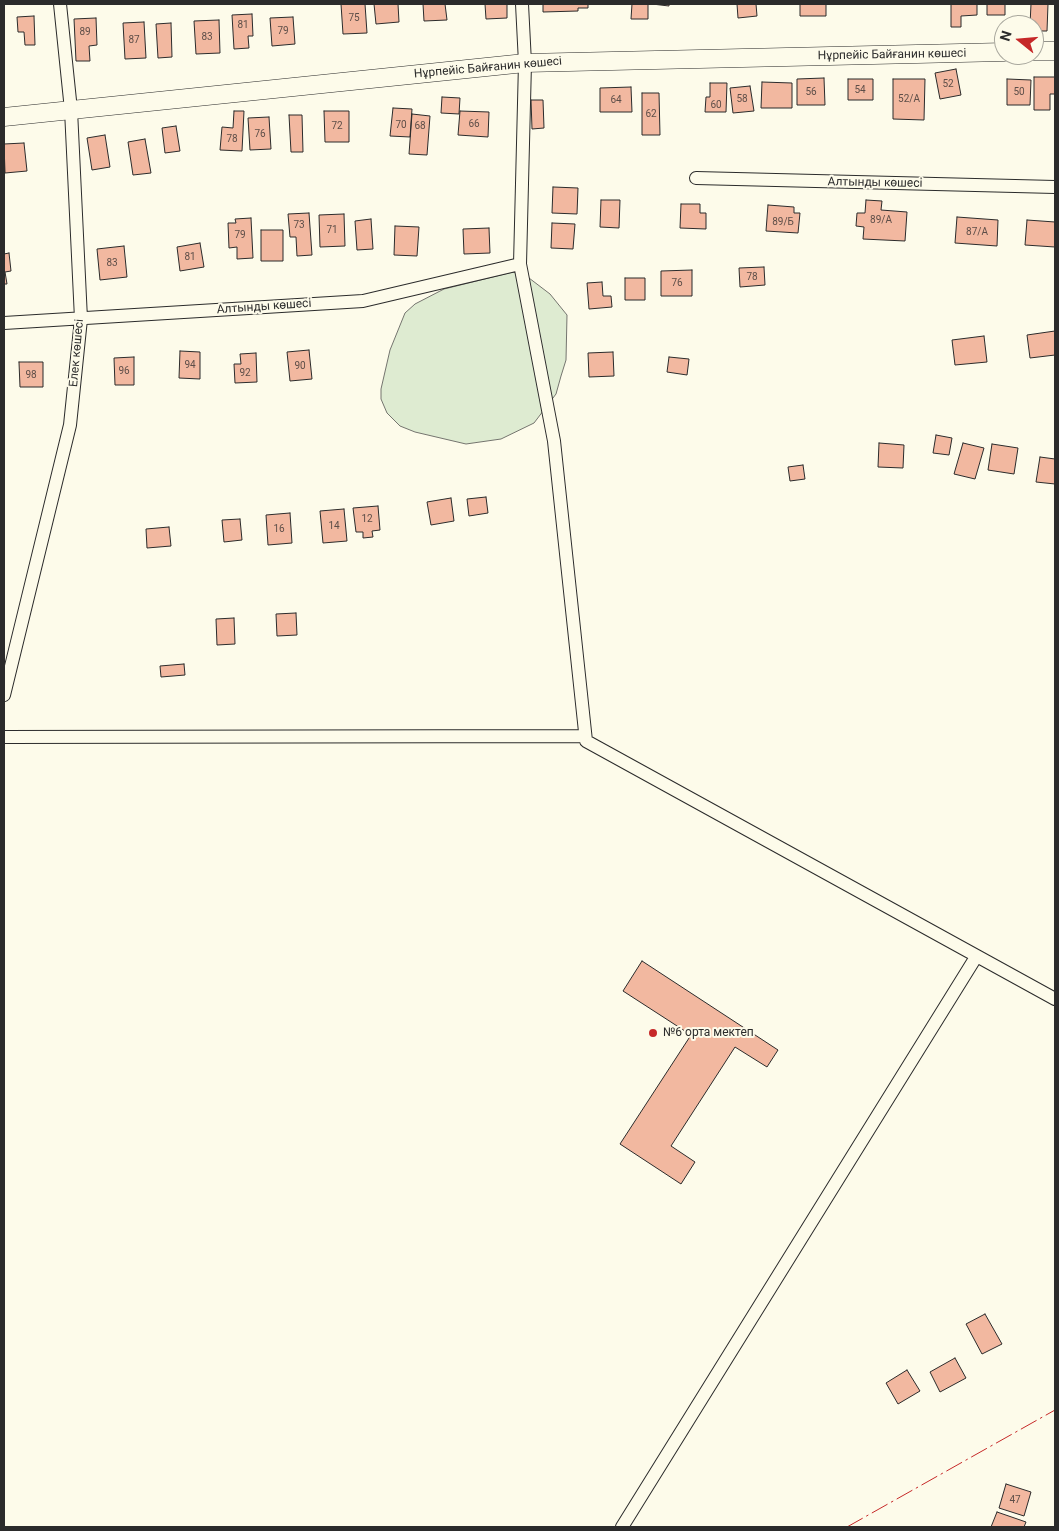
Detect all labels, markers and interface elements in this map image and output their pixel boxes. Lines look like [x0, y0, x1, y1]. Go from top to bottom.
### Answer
house number: 75 [348, 12, 360, 24]
north arrow [994, 15, 1044, 65]
house number: 81 [237, 19, 249, 31]
house number: 79 [277, 25, 289, 37]
house number: 89 [79, 26, 91, 38]
text: N [997, 29, 1015, 43]
house number: 83 [201, 31, 213, 43]
house number: 87 [128, 34, 140, 46]
street label: Нұрпейіс Байғанин көшесі [818, 47, 966, 63]
street label: Нұрпейіс Байғанин көшесі [413, 54, 563, 82]
house number: 52 [942, 78, 954, 90]
house number: 54 [854, 84, 866, 96]
house number: 56 [805, 86, 817, 98]
house number: 50 [1013, 86, 1025, 98]
house number: 58 [736, 93, 748, 105]
house number: 52/А [898, 93, 920, 105]
house number: 64 [610, 94, 622, 106]
house number: 60 [710, 99, 722, 111]
house number: 62 [645, 108, 657, 120]
house number: 66 [468, 118, 480, 130]
house number: 70 [395, 119, 407, 131]
house number: 72 [331, 120, 343, 132]
house number: 68 [414, 120, 426, 132]
house number: 76 [254, 128, 266, 140]
house number: 78 [226, 133, 238, 145]
street label: Алтынды көшесі [827, 175, 923, 191]
house number: 89/А [870, 214, 892, 226]
house number: 89/Б [772, 216, 794, 228]
house number: 73 [293, 219, 305, 231]
house number: 71 [326, 224, 338, 236]
house number: 87/А [966, 226, 988, 238]
house number: 79 [234, 229, 246, 241]
house number: 81 [184, 251, 196, 263]
house number: 83 [106, 257, 118, 269]
house number: 78 [746, 271, 758, 283]
house number: 76 [671, 277, 683, 289]
street label: Алтынды көшесі [216, 297, 312, 317]
street label: Елек көшесі [67, 318, 87, 388]
house number: 94 [184, 359, 196, 371]
house number: 90 [294, 360, 306, 372]
house number: 96 [118, 365, 130, 377]
house number: 92 [239, 367, 251, 379]
house number: 98 [25, 369, 37, 381]
house number: 12 [361, 513, 373, 525]
house number: 14 [328, 520, 340, 532]
house number: 16 [273, 523, 285, 535]
place label: №6 орта мектеп [663, 1026, 754, 1040]
marker: №6 орта мектеп [647, 1027, 659, 1039]
house number: 47 [1009, 1494, 1021, 1506]

